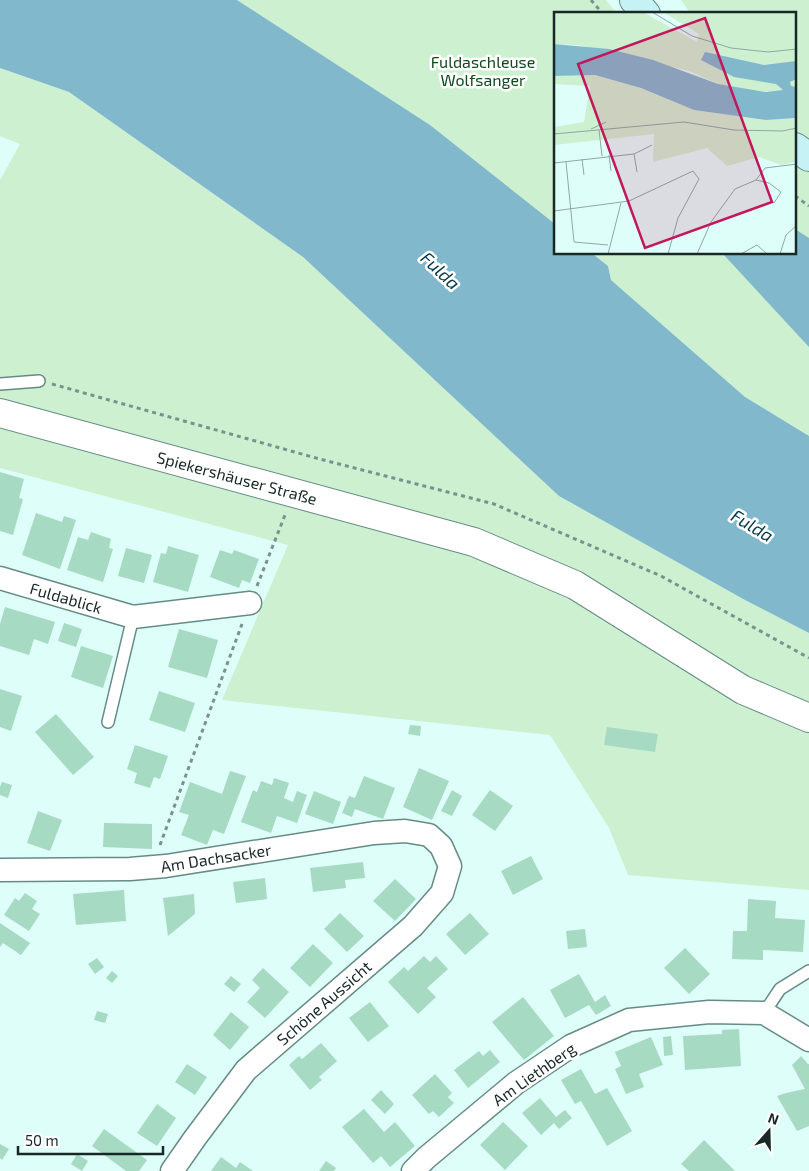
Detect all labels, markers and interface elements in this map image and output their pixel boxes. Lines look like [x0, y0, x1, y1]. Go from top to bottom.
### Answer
inset map [554, 12, 796, 255]
park label: Fuldaschleuse Wolfsanger [431, 52, 535, 89]
water label: Fulda [417, 247, 465, 294]
street label: Spiekershäuser Straße [155, 447, 319, 508]
water label: Fulda [727, 504, 778, 546]
street label: Fuldablick [28, 578, 104, 617]
street label: Am Dachsacker [159, 839, 273, 876]
street label: Schöne Aussicht [273, 956, 375, 1049]
street label: Am Liethberg [489, 1038, 579, 1109]
north arrow [744, 1106, 794, 1156]
text: N [766, 1109, 781, 1128]
scale bar [18, 1124, 162, 1156]
text: 50 m [25, 1131, 59, 1149]

